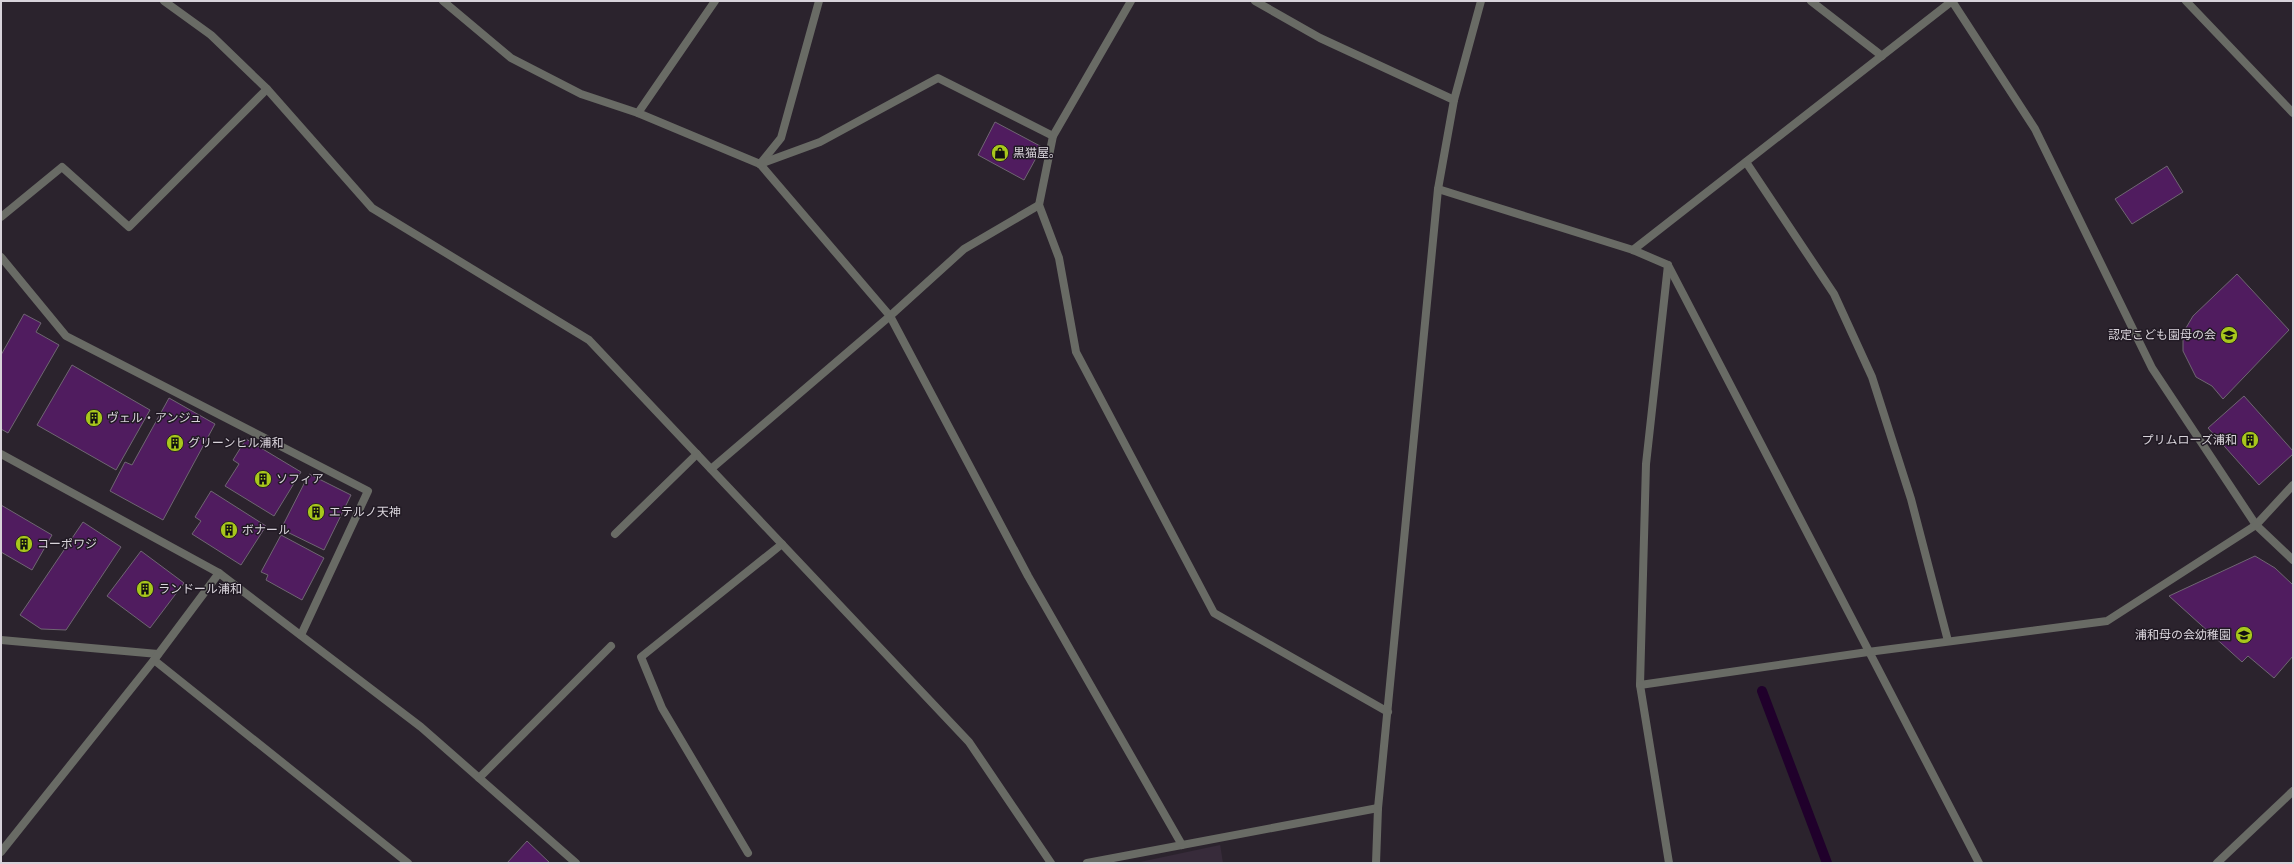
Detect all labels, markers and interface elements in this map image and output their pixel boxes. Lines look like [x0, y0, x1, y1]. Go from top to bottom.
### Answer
shop icon: 黒猫屋。 [990, 143, 1010, 163]
place label: 黒猫屋。 [1013, 145, 1061, 160]
school or university icon: 認定こども園母の会 [2219, 325, 2239, 345]
place label: 認定こども園母の会 [2108, 327, 2216, 342]
building icon: ヴェル・アンジュ [84, 408, 104, 428]
place label: ヴェル・アンジュ [107, 410, 202, 425]
building icon: プリムローズ浦和 [2240, 430, 2260, 450]
place label: プリムローズ浦和 [2142, 432, 2237, 447]
building icon: グリーンヒル浦和 [165, 433, 185, 453]
place label: グリーンヒル浦和 [188, 435, 283, 450]
building icon: ソフィア [253, 469, 273, 489]
place label: ソフィア [276, 471, 324, 486]
building icon: エテルノ天神 [306, 502, 326, 522]
place label: エテルノ天神 [329, 504, 401, 519]
building icon: ボナール [219, 520, 239, 540]
place label: ボナール [242, 522, 290, 537]
building icon: コーポワジ [14, 534, 34, 554]
place label: コーポワジ [37, 536, 97, 551]
building icon: ランドール浦和 [135, 579, 155, 599]
place label: ランドール浦和 [158, 581, 242, 596]
school or university icon: 浦和母の会幼稚園 [2234, 625, 2254, 645]
place label: 浦和母の会幼稚園 [2135, 627, 2231, 642]

